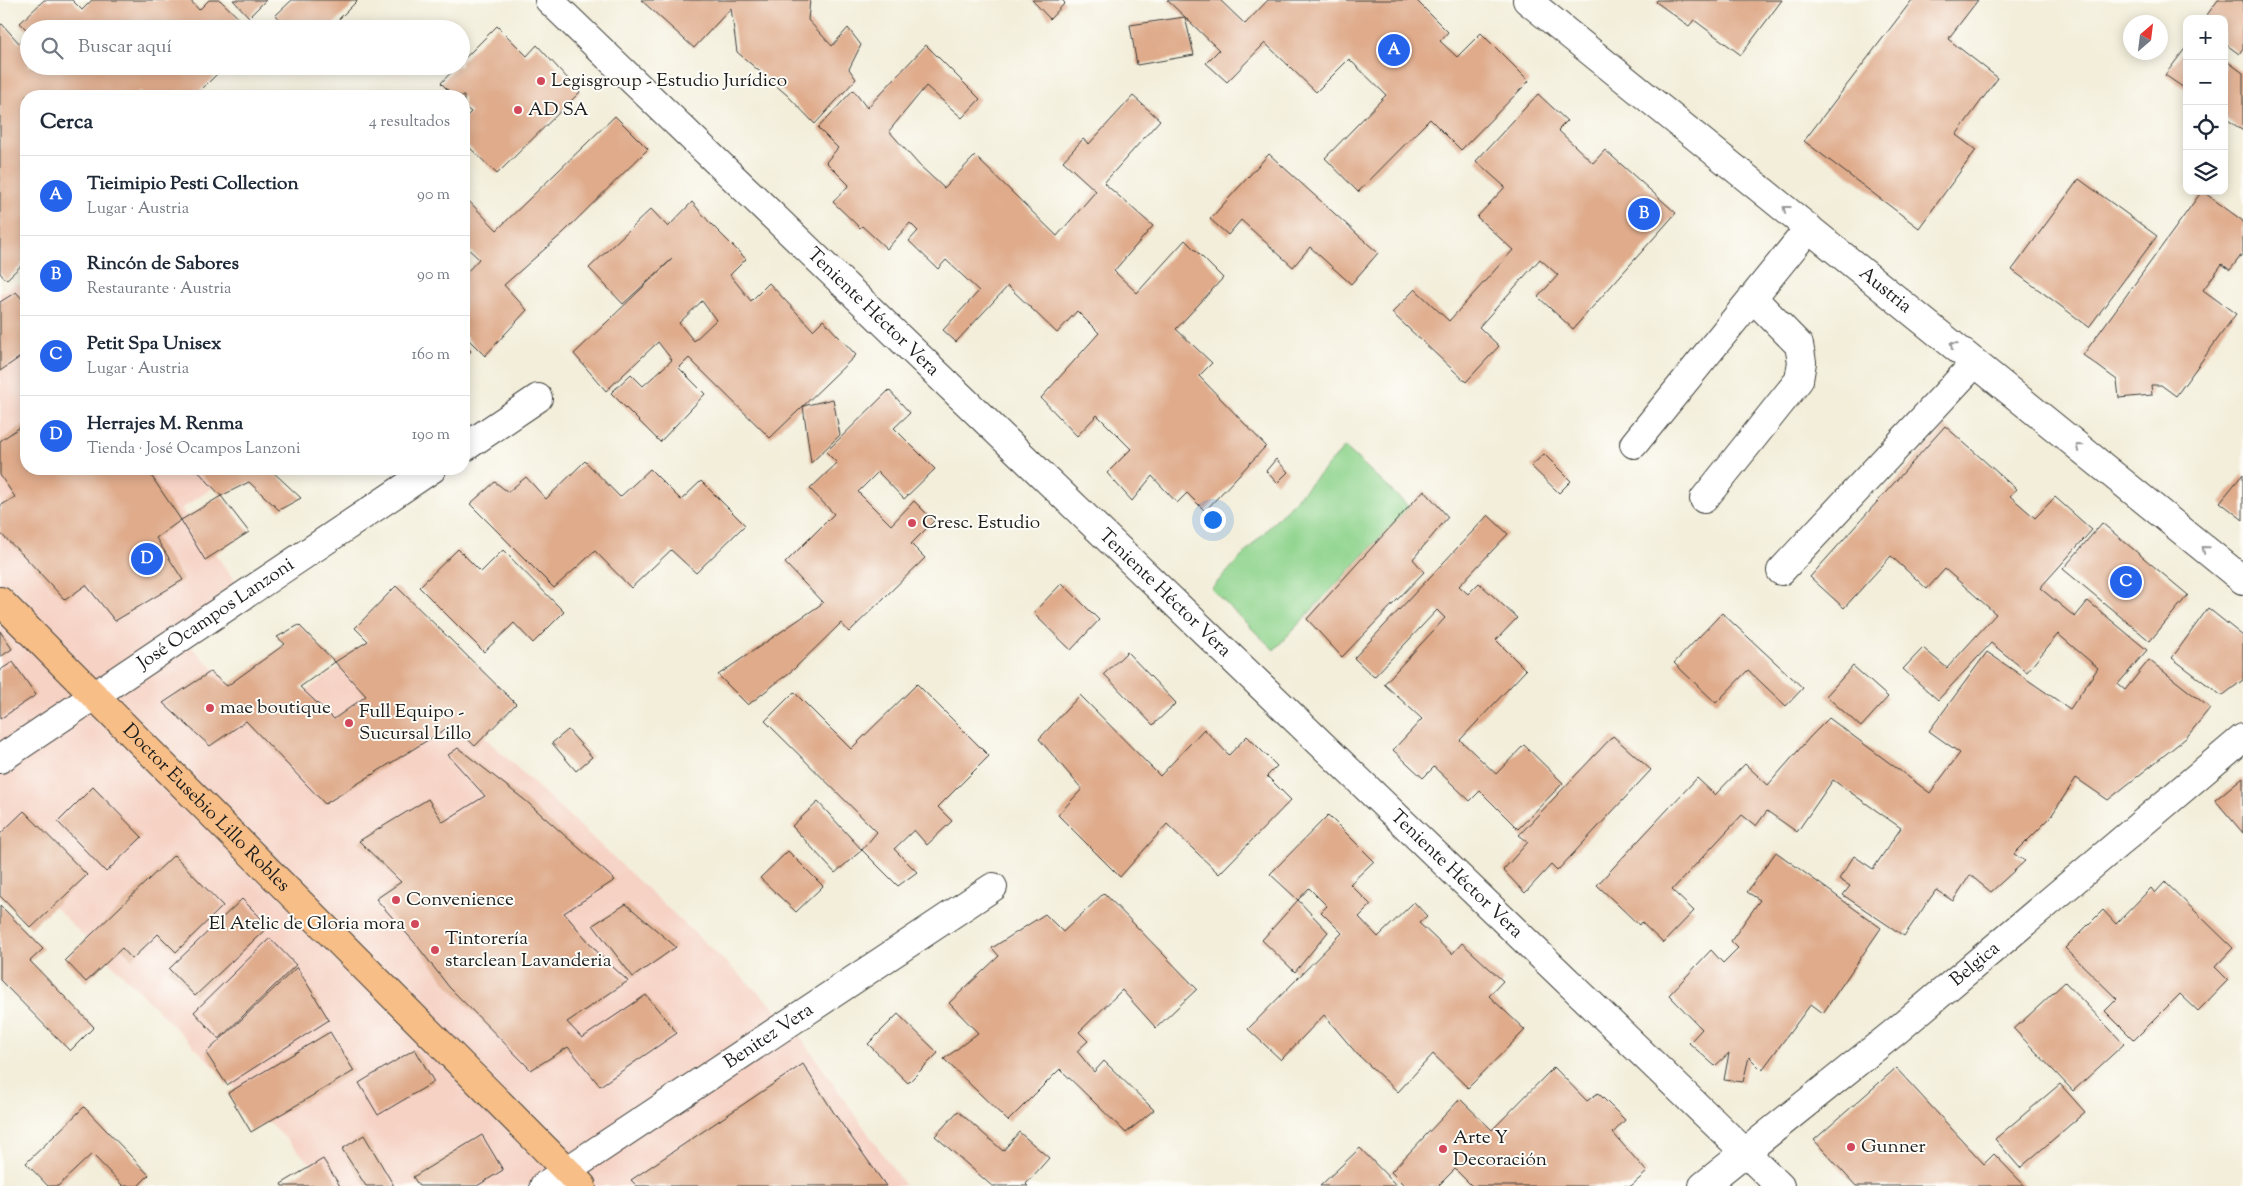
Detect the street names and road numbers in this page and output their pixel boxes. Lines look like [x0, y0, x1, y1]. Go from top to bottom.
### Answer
street label: Teniente Héctor Vera [801, 242, 946, 383]
street label: Austria [1853, 260, 1918, 320]
street label: Teniente Héctor Vera [1092, 523, 1237, 664]
street label: José Ocampos Lanzoni [131, 552, 300, 677]
street label: Doctor Eusebio Lillo Robles [116, 718, 296, 898]
street label: Teniente Héctor Vera [1384, 804, 1529, 945]
street label: Belgica [1944, 935, 2006, 993]
street label: Benitez Vera [719, 997, 819, 1076]

